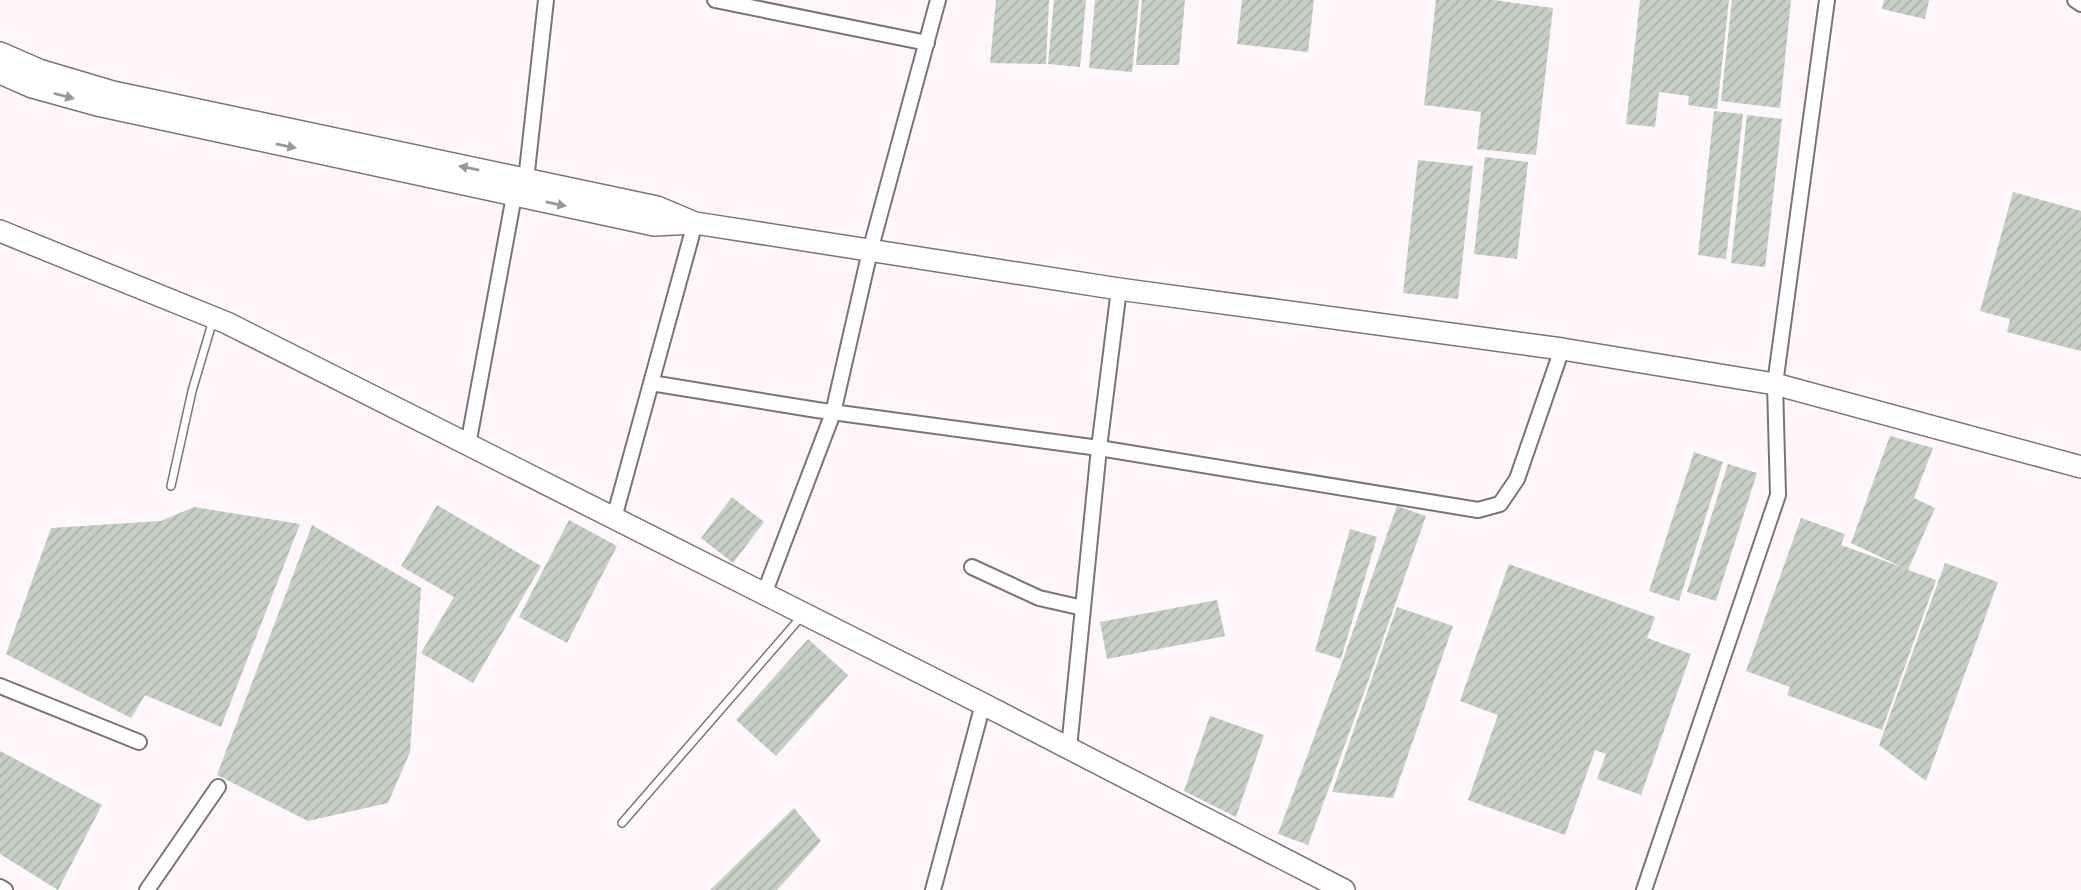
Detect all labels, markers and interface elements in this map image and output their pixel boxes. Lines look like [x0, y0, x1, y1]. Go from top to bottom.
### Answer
one-way arrow [54, 91, 75, 101]
one-way arrow [275, 141, 297, 152]
one-way arrow [458, 162, 480, 173]
one-way arrow [545, 199, 567, 210]

